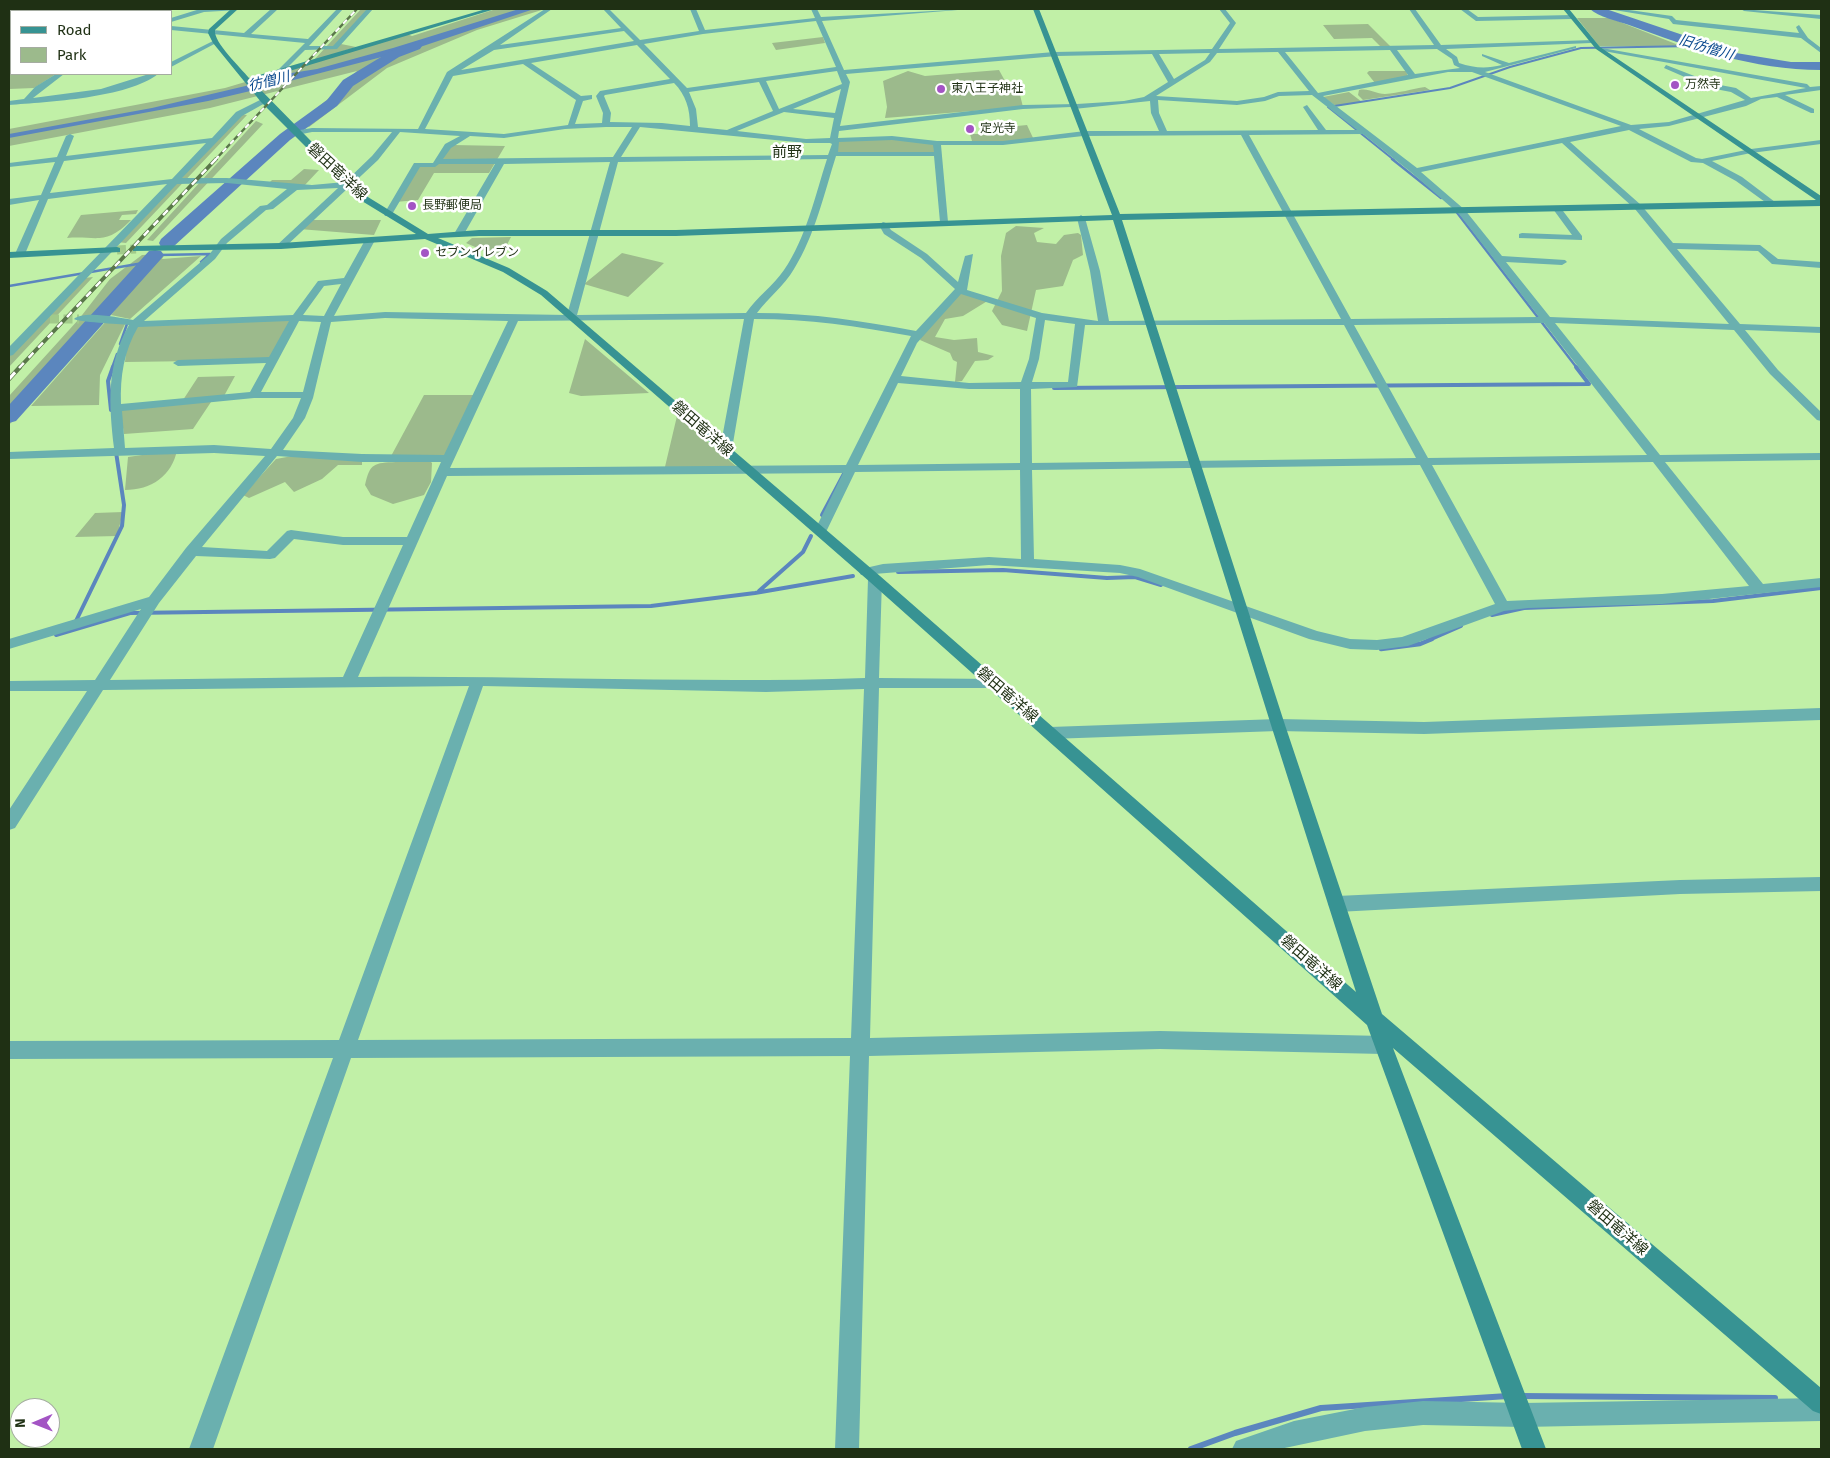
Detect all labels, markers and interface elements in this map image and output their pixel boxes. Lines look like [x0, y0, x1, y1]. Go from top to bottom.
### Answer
legend [10, 10, 172, 75]
text: Road [57, 21, 92, 39]
water label: 旧彷僧川 [1677, 32, 1735, 64]
text: Park [57, 46, 87, 64]
water label: 彷僧川 [247, 69, 291, 95]
place label: 万然寺 [1685, 78, 1721, 92]
marker: 万然寺 [1669, 79, 1681, 91]
place label: 東八王子神社 [951, 82, 1023, 96]
marker: 東八王子神社 [935, 83, 947, 95]
place label: 定光寺 [980, 122, 1016, 136]
marker: 定光寺 [964, 123, 976, 135]
street label: 磐田竜洋線 [303, 140, 371, 204]
district label: 前野 [772, 144, 802, 162]
place label: 長野郵便局 [422, 199, 482, 213]
marker: 長野郵便局 [406, 200, 418, 212]
place label: セブンイレブン [435, 246, 519, 260]
marker: セブンイレブン [419, 247, 431, 259]
street label: 磐田竜洋線 [668, 398, 736, 460]
street label: 磐田竜洋線 [973, 664, 1041, 726]
street label: 磐田竜洋線 [1277, 932, 1345, 994]
street label: 磐田竜洋線 [1583, 1197, 1651, 1259]
north arrow [10, 1398, 60, 1448]
text: N [12, 1418, 29, 1428]

